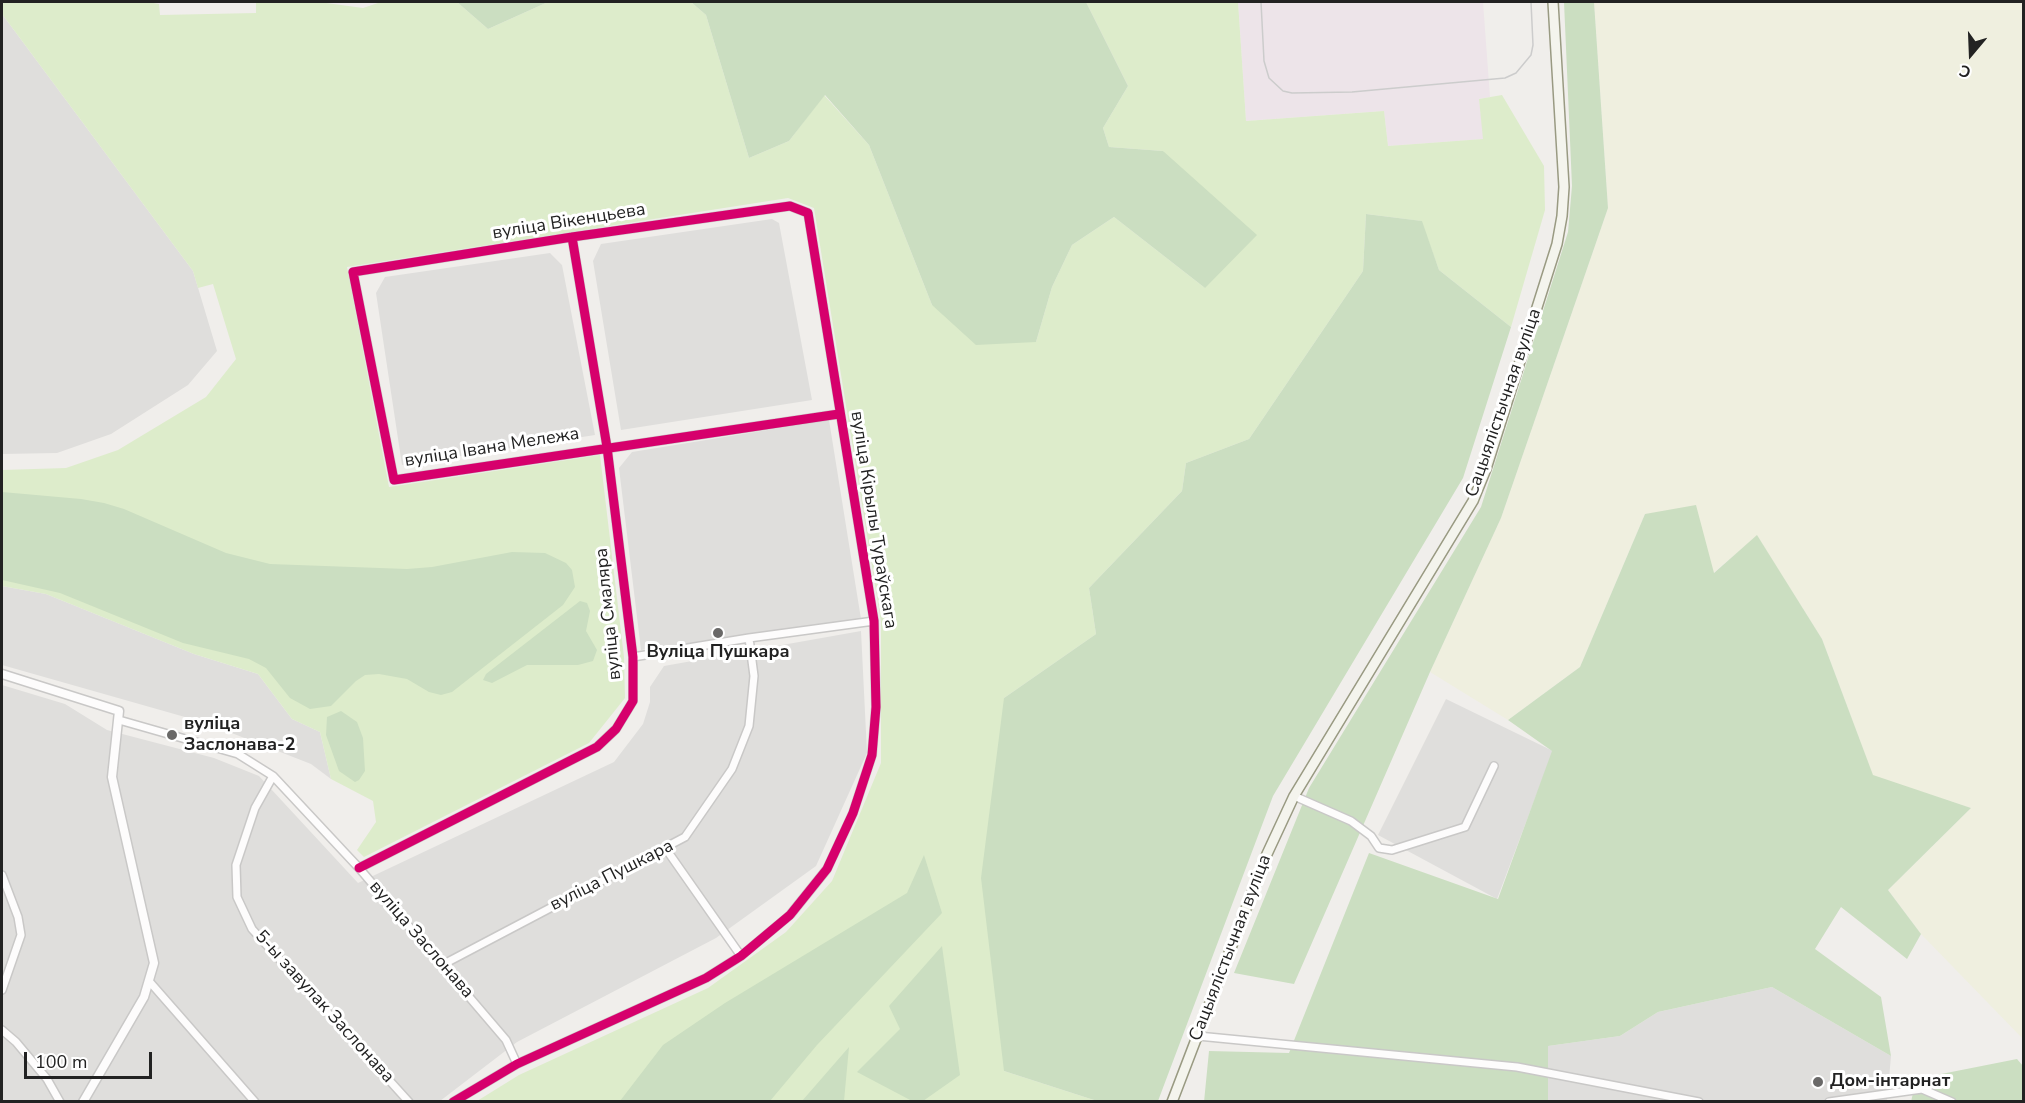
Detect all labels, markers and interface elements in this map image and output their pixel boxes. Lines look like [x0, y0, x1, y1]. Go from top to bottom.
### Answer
north arrow [1941, 24, 2001, 84]
text: С [1956, 59, 1974, 83]
street label: вуліца Вікенцьева [491, 199, 647, 245]
street label: Сацыялістычная вуліца [1462, 306, 1546, 500]
street label: вуліца Кірылы Тураўскага [845, 410, 901, 630]
street label: вуліца Івана Мележа [403, 424, 581, 472]
street label: вуліца Смаляра [591, 547, 627, 681]
marker: Вуліца Пушкара [711, 626, 725, 640]
place label: Вуліца Пушкара [646, 642, 790, 664]
place label: вуліца Заслонава-2 [184, 714, 296, 756]
marker: вуліца Заслонава-2 [165, 728, 179, 742]
street label: вуліца Пушкара [547, 836, 677, 916]
street label: Сацыялістычная вуліца [1185, 852, 1277, 1044]
street label: вуліца Заслонава [364, 877, 478, 1003]
street label: 5-ы завулак Заслонава [250, 926, 398, 1088]
scale bar [27, 1040, 154, 1078]
text: 100 m [35, 1050, 87, 1074]
place label: Дом-інтарнат [1830, 1071, 1950, 1093]
marker: Дом-інтарнат [1811, 1075, 1825, 1089]

